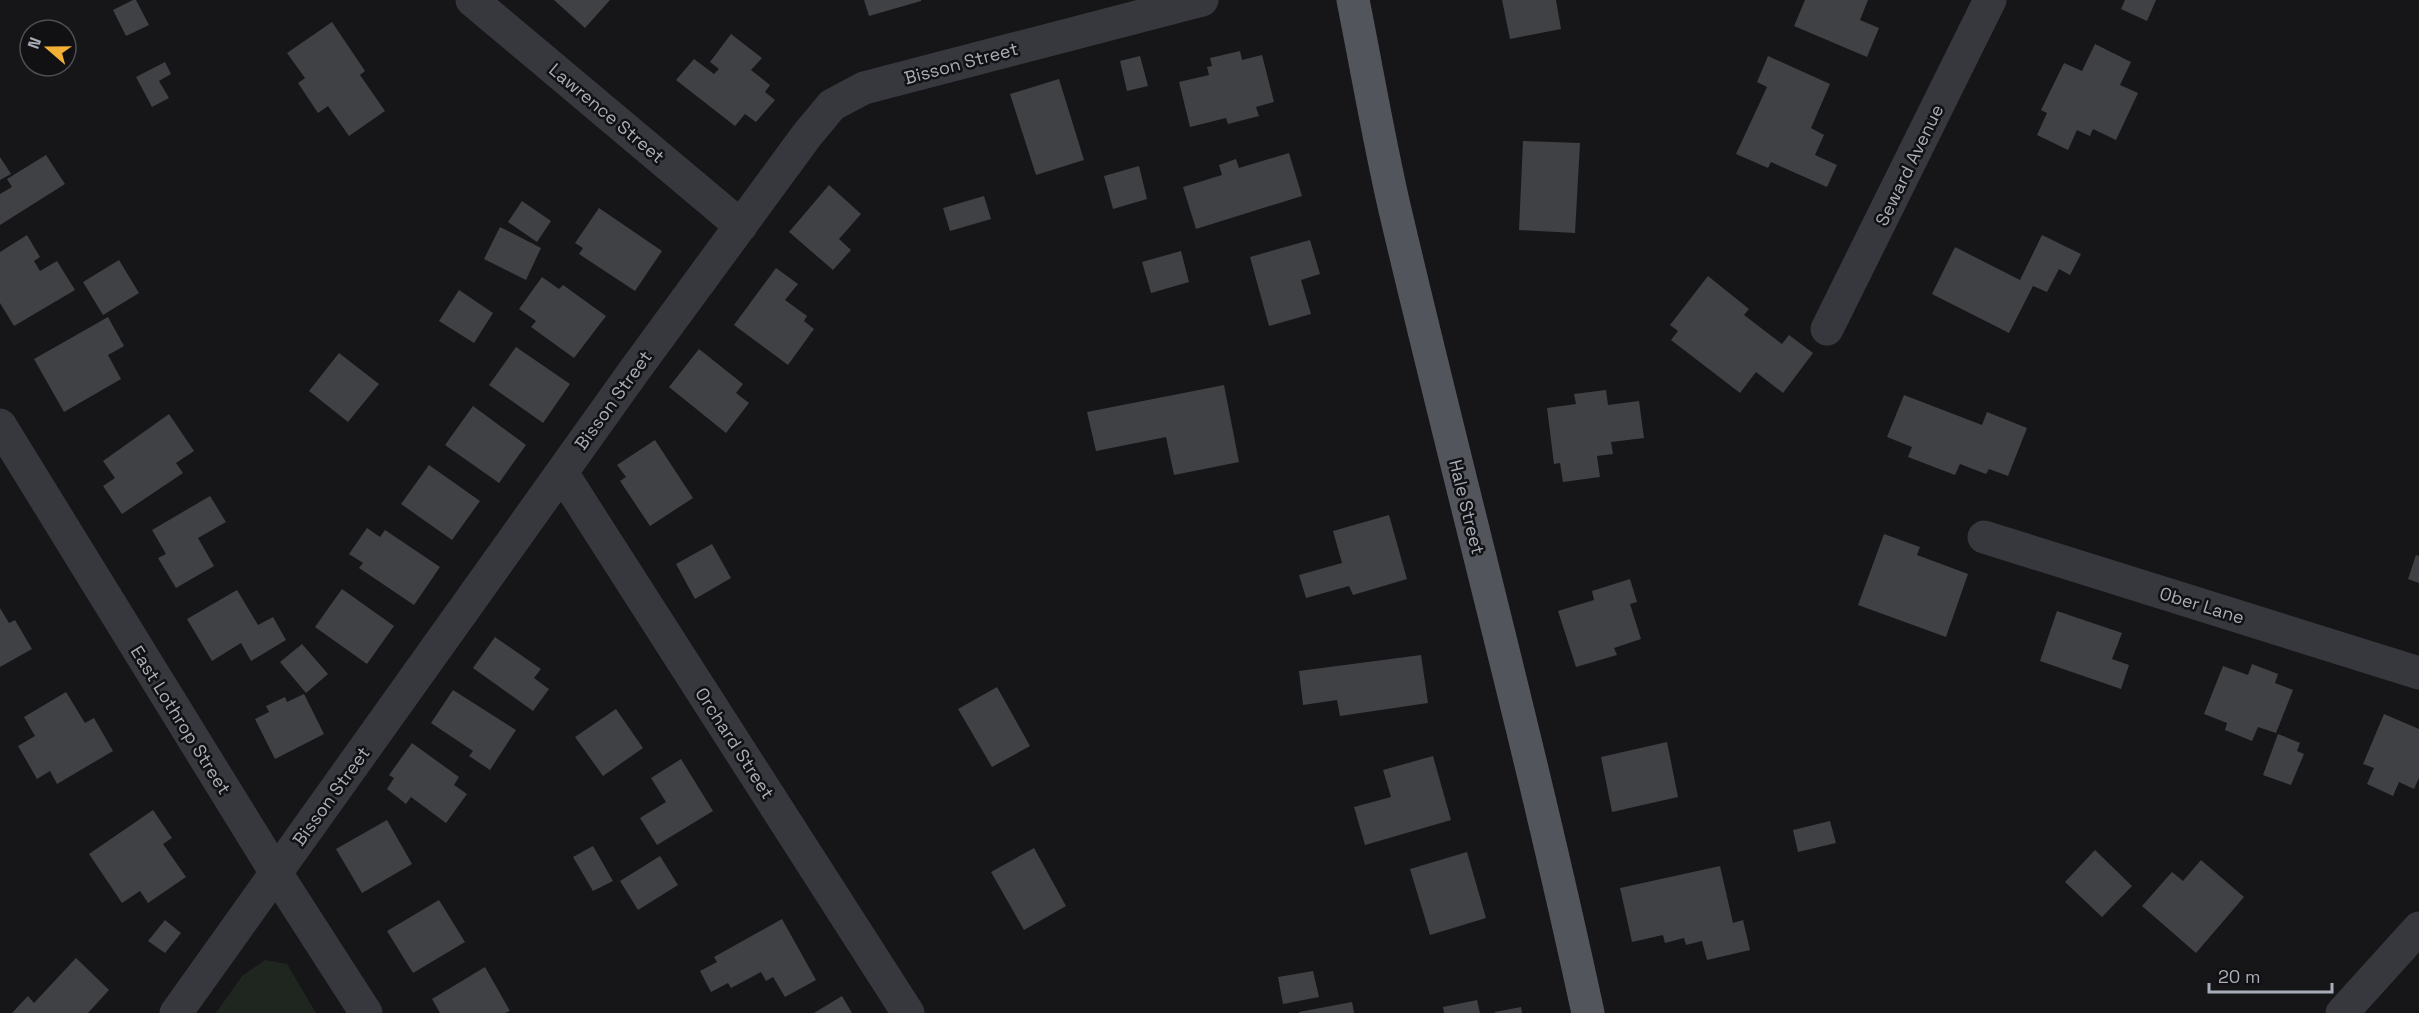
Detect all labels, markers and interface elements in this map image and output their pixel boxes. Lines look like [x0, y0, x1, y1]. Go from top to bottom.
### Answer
north arrow [18, 18, 78, 78]
text: N [23, 34, 46, 52]
street label: Bisson Street [901, 37, 1021, 89]
street label: Lawrence Street [545, 58, 669, 168]
street label: Seward Avenue [1870, 101, 1948, 229]
street label: Bisson Street [569, 346, 657, 454]
street label: Hale Street [1444, 457, 1490, 557]
street label: Ober Lane [2157, 581, 2247, 629]
street label: East Lothrop Street [126, 641, 236, 799]
street label: Orchard Street [690, 683, 780, 803]
street label: Bisson Street [287, 742, 375, 850]
scale bar [2209, 956, 2332, 994]
text: 20 m [2218, 965, 2261, 988]

